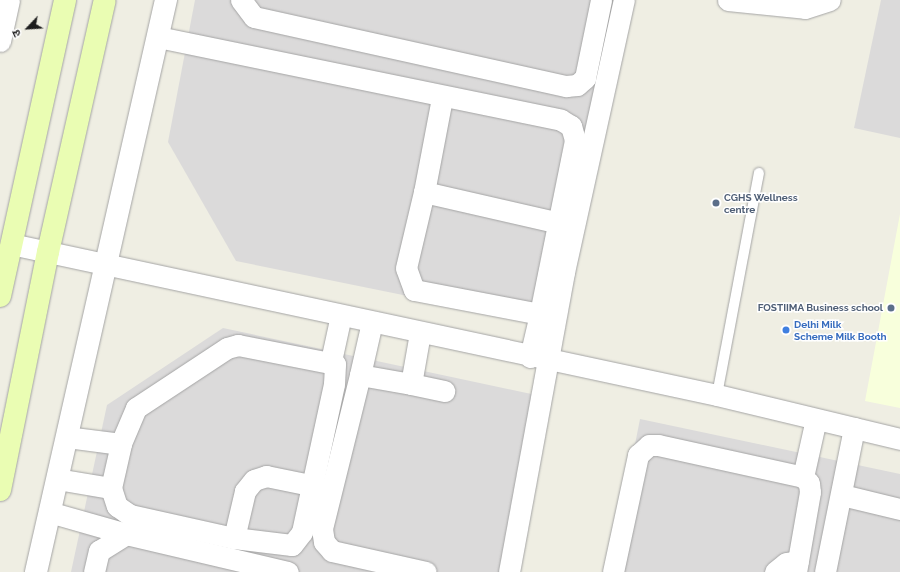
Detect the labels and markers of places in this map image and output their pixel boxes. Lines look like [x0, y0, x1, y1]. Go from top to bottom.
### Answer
place label: CGHS Wellness centre [724, 191, 798, 214]
marker: CGHS Wellness centre [711, 198, 721, 208]
place label: FOSTIIMA Business school [757, 302, 883, 314]
marker: FOSTIIMA Business school [886, 303, 896, 313]
place label: Delhi Milk Scheme Milk Booth [794, 318, 887, 342]
marker: Delhi Milk Scheme Milk Booth [781, 325, 791, 335]

